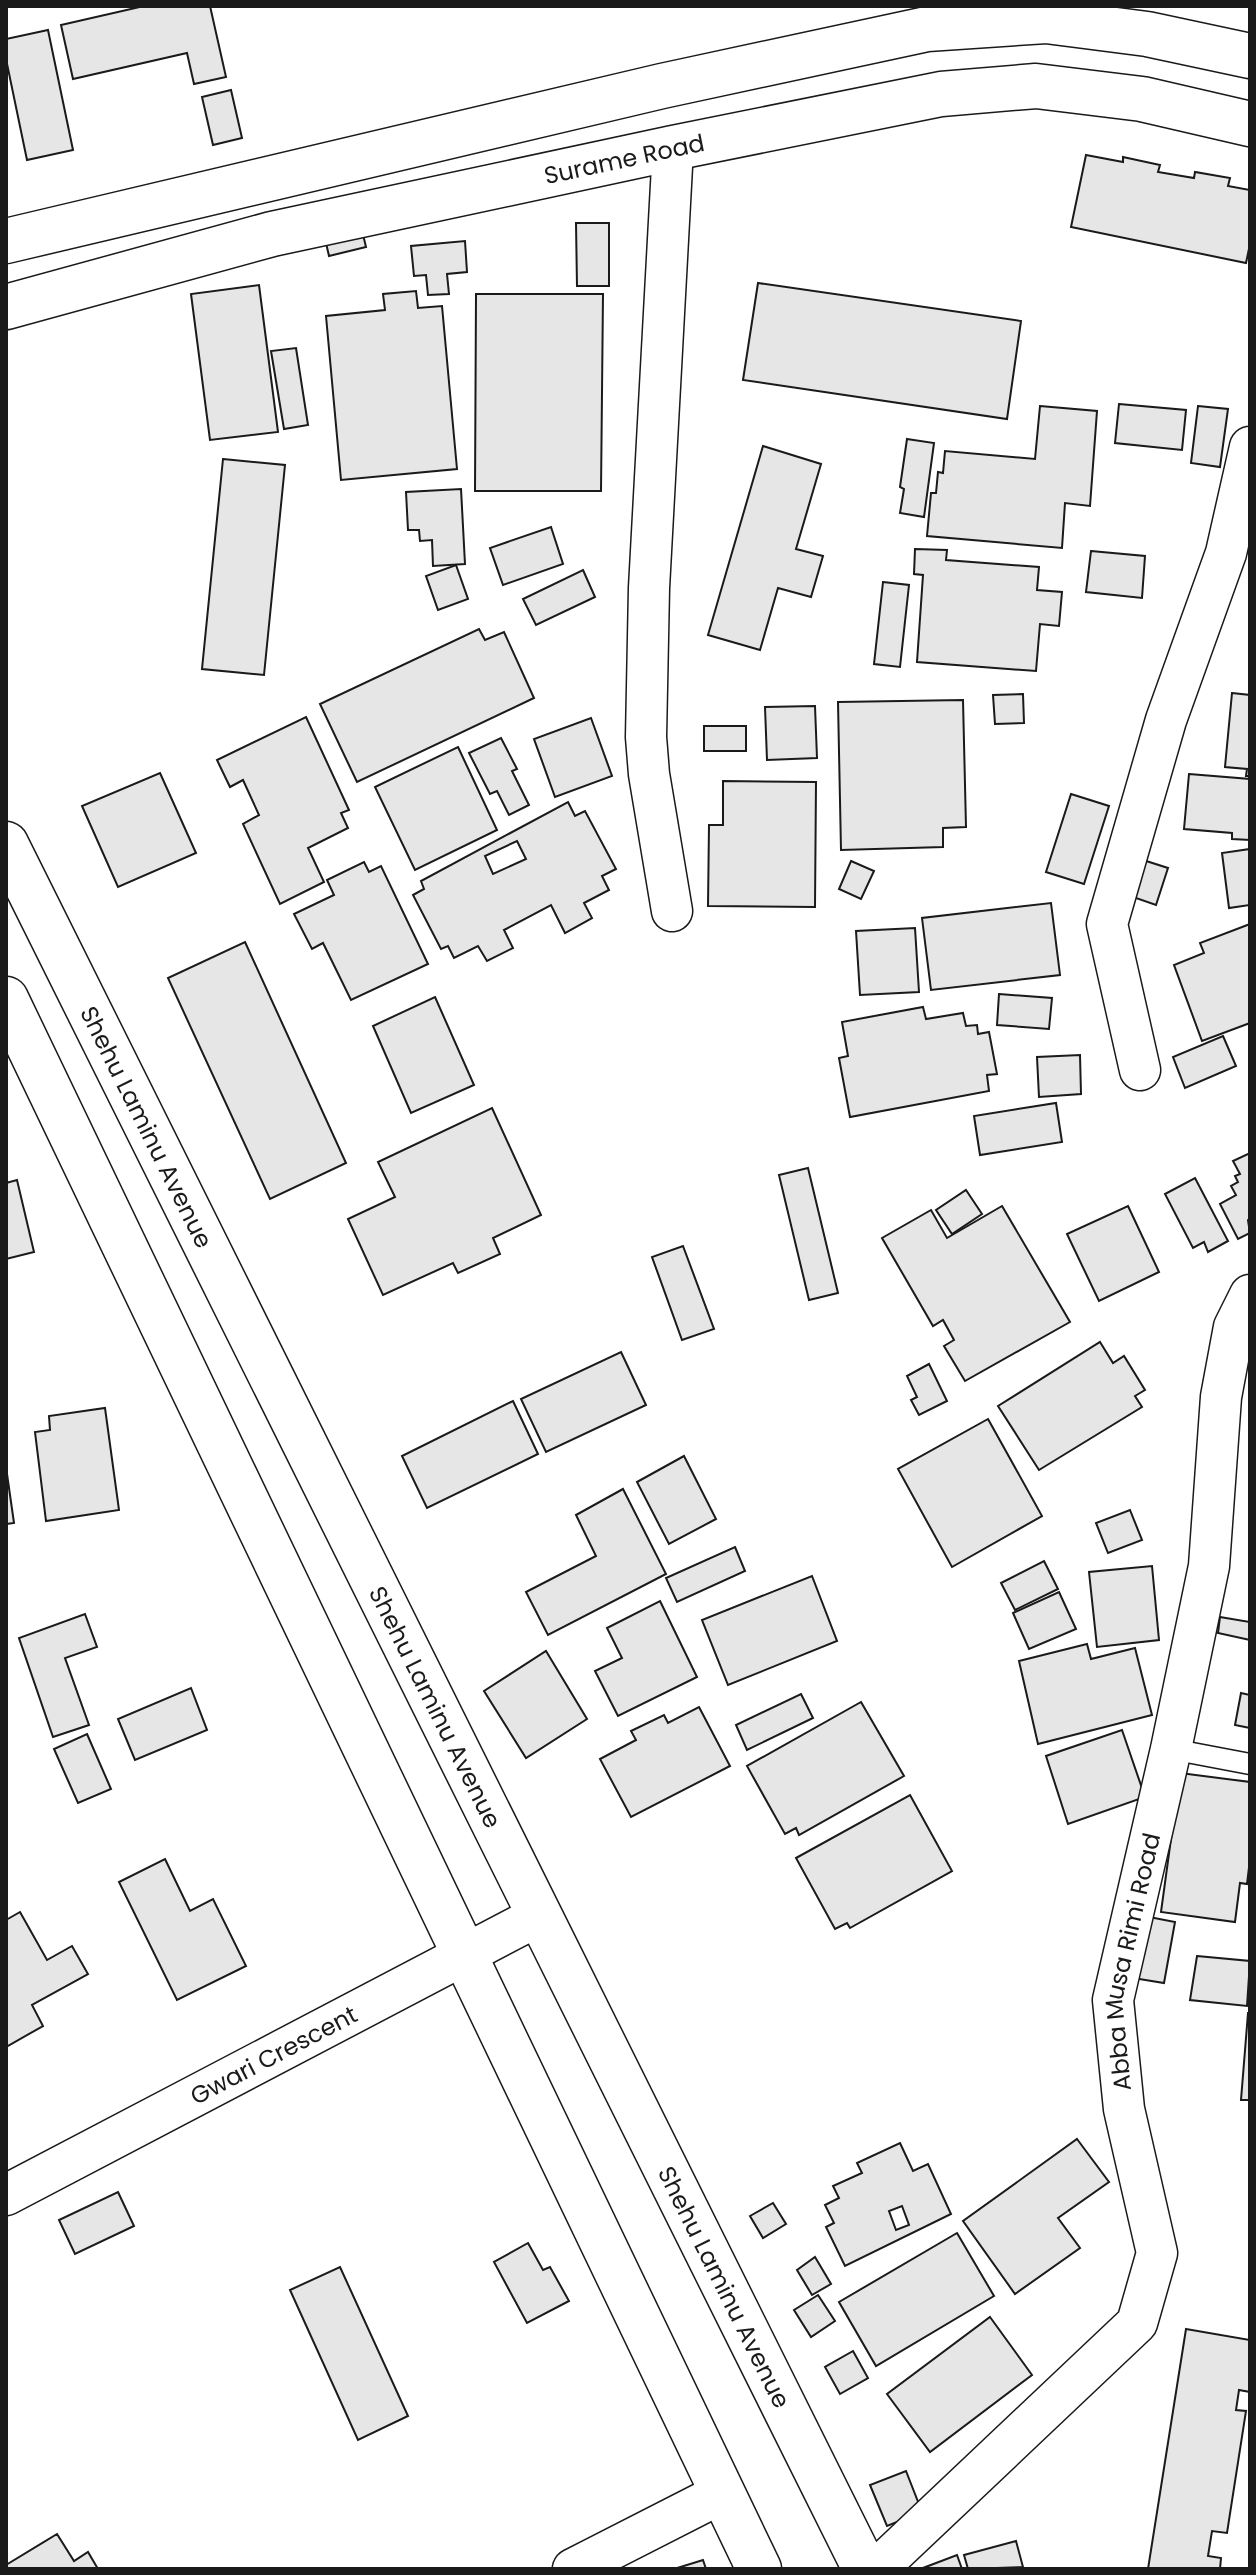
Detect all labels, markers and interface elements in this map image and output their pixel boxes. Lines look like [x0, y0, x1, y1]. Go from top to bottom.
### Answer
street label: Surame Road [541, 126, 707, 192]
street label: Shehu Laminu Avenue [73, 1000, 221, 1253]
street label: Shehu Laminu Avenue [362, 1580, 510, 1833]
street label: Abba Musa Rimi Road [1097, 1829, 1168, 2092]
street label: Gwari Crescent [184, 1997, 363, 2112]
street label: Shehu Laminu Avenue [650, 2161, 799, 2413]

